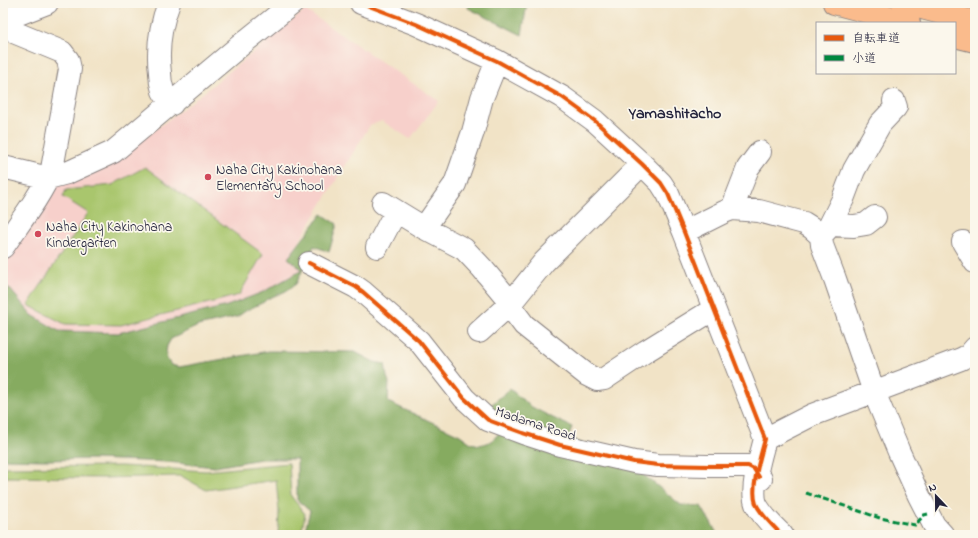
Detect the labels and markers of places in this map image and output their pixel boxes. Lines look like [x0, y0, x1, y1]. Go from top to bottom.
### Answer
place label: Naha City Kakinohana Elementary School [216, 160, 342, 198]
marker: Naha City Kakinohana Elementary School [203, 172, 213, 182]
place label: Naha City Kakinohana Kindergarten [46, 217, 172, 255]
marker: Naha City Kakinohana Kindergarten [33, 229, 43, 239]

